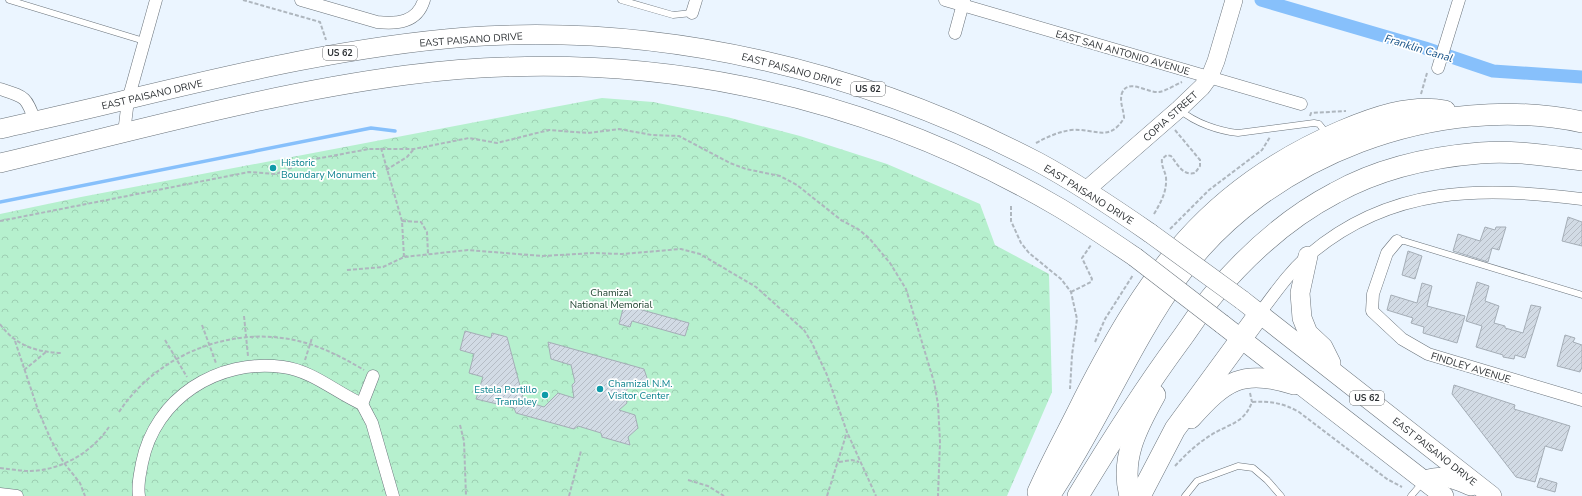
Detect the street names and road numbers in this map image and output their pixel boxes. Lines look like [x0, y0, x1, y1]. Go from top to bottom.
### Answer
street label: EAST SAN ANTONIO AVENUE [1054, 27, 1192, 79]
street label: EAST PAISANO DRIVE [419, 29, 523, 51]
road number: US 62 [323, 46, 357, 60]
street label: EAST PAISANO DRIVE [740, 50, 844, 90]
street label: EAST PAISANO DRIVE [100, 76, 204, 113]
road number: US 62 [851, 82, 885, 96]
street label: COPIA STREET [1140, 88, 1201, 145]
street label: EAST PAISANO DRIVE [1041, 162, 1136, 228]
street label: FINDLEY AVENUE [1429, 349, 1512, 387]
road number: US 62 [1350, 391, 1384, 405]
street label: EAST PAISANO DRIVE [1389, 414, 1480, 489]

